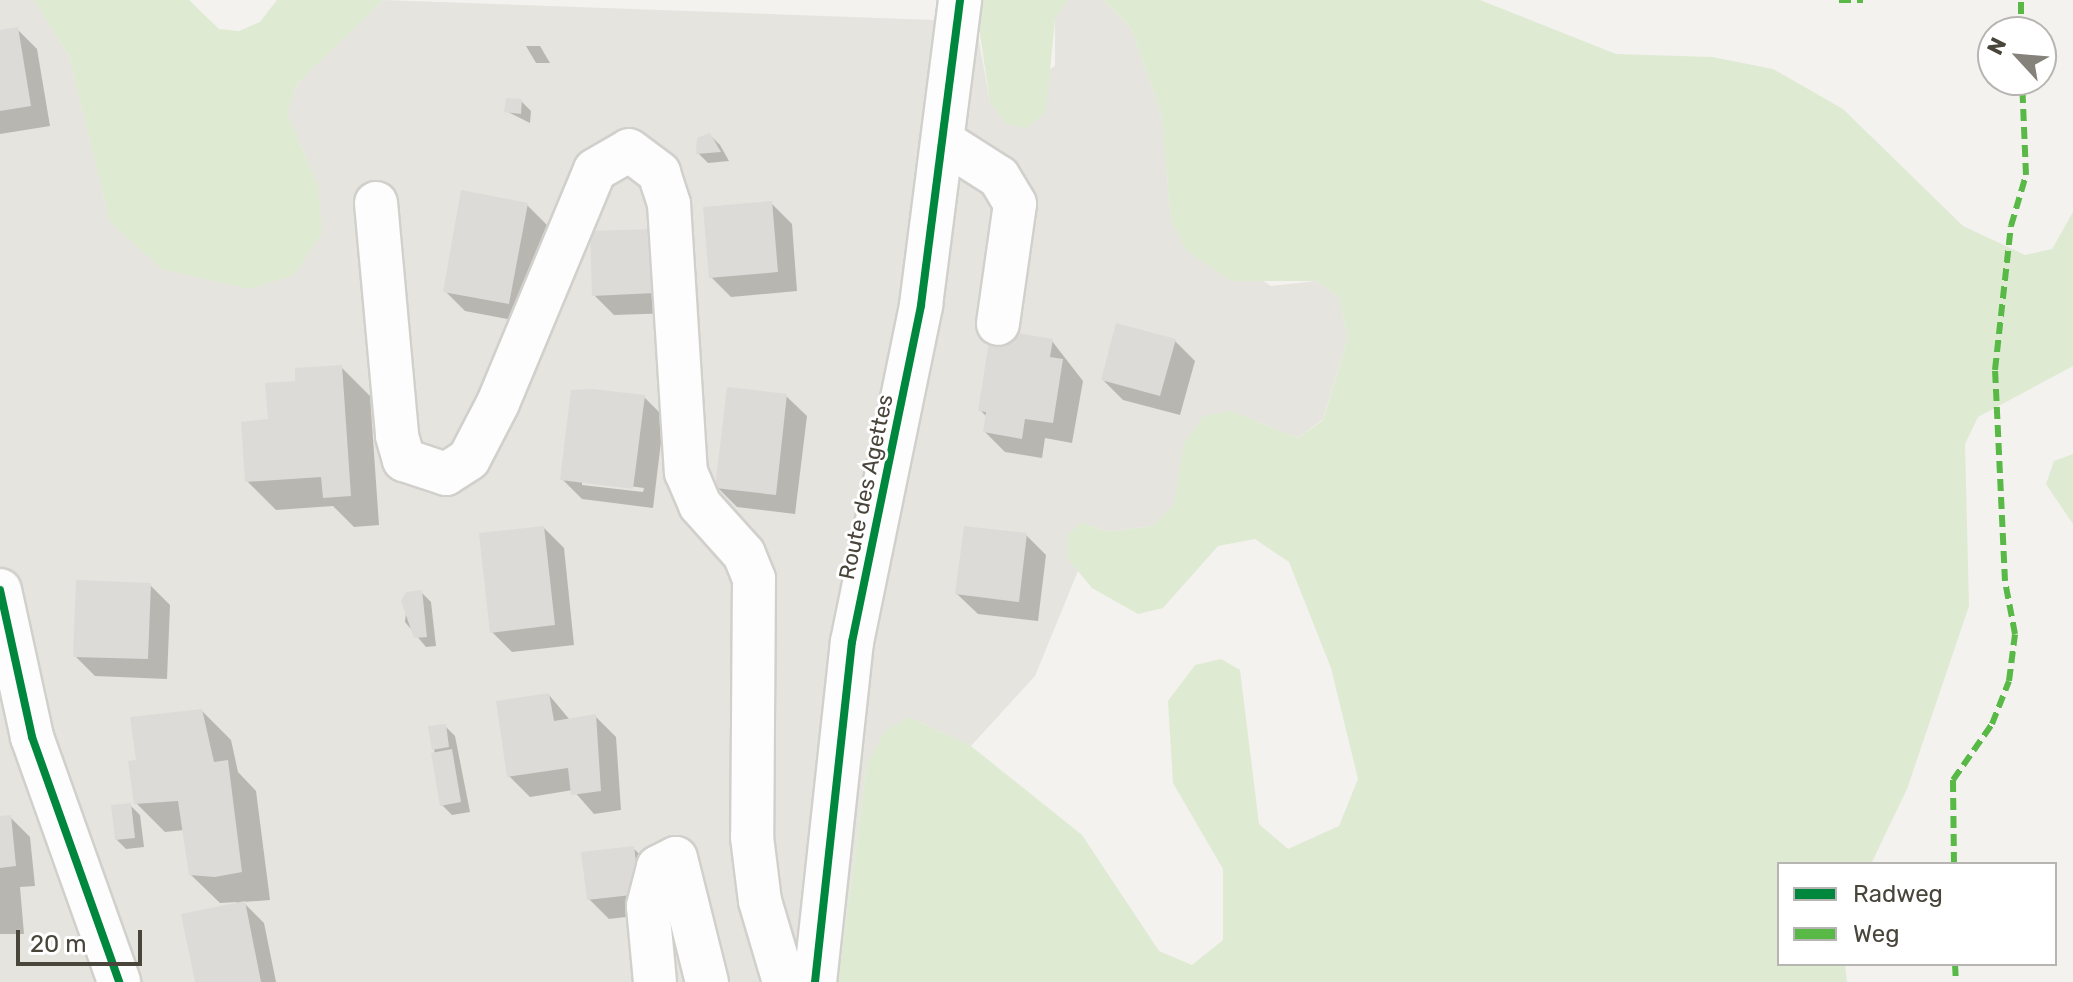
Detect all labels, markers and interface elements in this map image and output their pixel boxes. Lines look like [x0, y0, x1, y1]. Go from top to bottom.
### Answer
north arrow [1977, 16, 2057, 96]
text: N [1981, 33, 2012, 59]
street label: Route des Agettes [833, 392, 899, 582]
legend [1777, 862, 2057, 966]
text: Radweg [1853, 880, 1943, 908]
scale bar [20, 914, 146, 964]
text: Weg [1853, 920, 1900, 948]
text: 20 m [30, 930, 87, 958]

